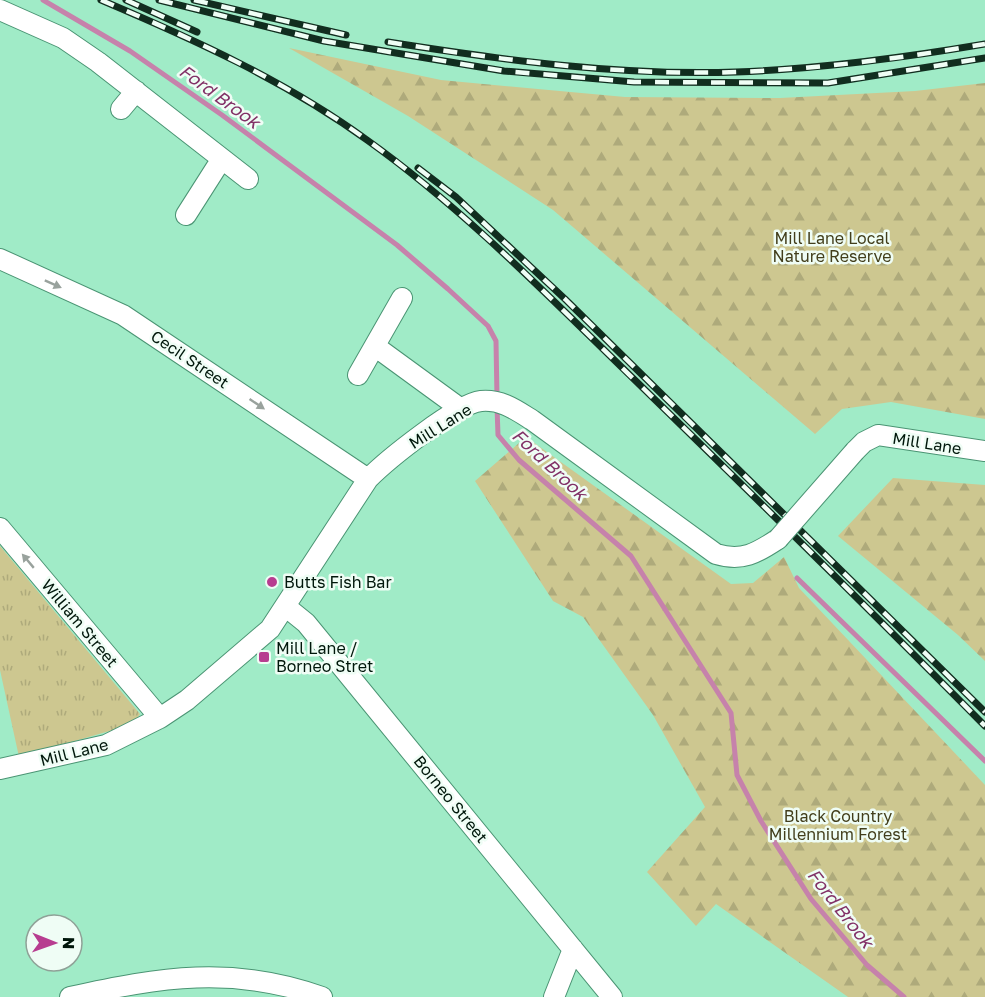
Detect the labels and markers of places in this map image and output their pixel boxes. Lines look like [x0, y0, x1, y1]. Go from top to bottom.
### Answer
place label: Butts Fish Bar [284, 572, 392, 592]
marker: Butts Fish Bar [265, 575, 279, 589]
place label: Mill Lane / Borneo Stret [276, 638, 373, 676]
marker: Mill Lane / Borneo Stret [257, 650, 271, 664]

